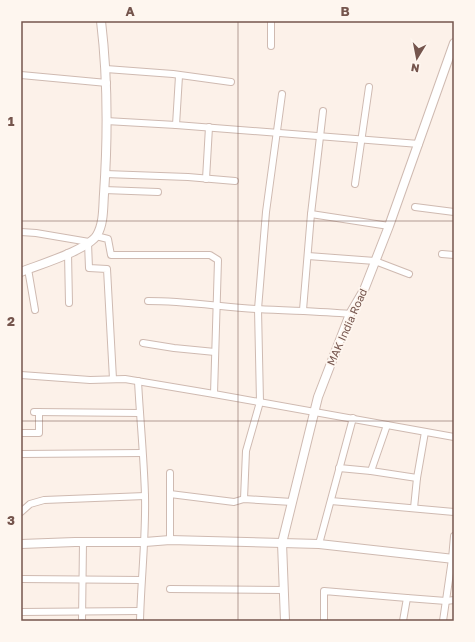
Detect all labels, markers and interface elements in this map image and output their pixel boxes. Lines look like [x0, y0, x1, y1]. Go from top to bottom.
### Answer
text: A [125, 3, 135, 19]
text: B [340, 3, 350, 19]
north arrow [397, 38, 437, 78]
text: N [410, 61, 420, 75]
text: 1 [8, 113, 15, 129]
street label: MAK India Road [324, 286, 369, 367]
text: 2 [7, 313, 15, 329]
text: 3 [7, 512, 15, 528]

